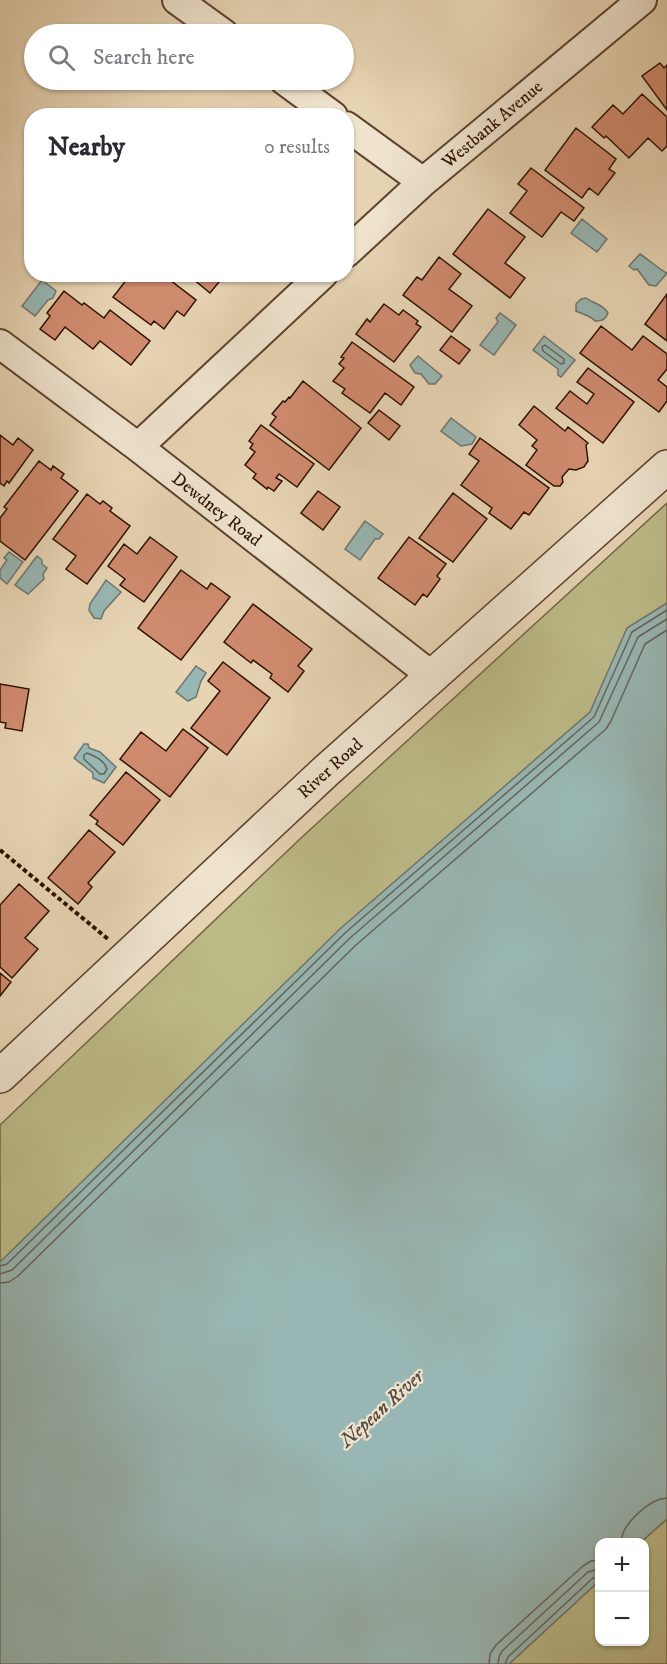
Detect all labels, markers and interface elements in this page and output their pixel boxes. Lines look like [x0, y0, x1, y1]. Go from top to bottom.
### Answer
search box [24, 24, 354, 90]
icon: search [45, 41, 78, 74]
text: Search here [93, 44, 195, 71]
street label: Westbank Avenue [437, 76, 548, 174]
text: Nearby [48, 131, 125, 164]
text: 0 results [264, 135, 330, 160]
street label: Dewdney Road [167, 468, 266, 552]
street label: River Road [294, 734, 368, 804]
water label: Nepean River [334, 1363, 431, 1454]
map controls [595, 1538, 649, 1646]
button: + [595, 1538, 649, 1592]
button: − [595, 1592, 649, 1646]

